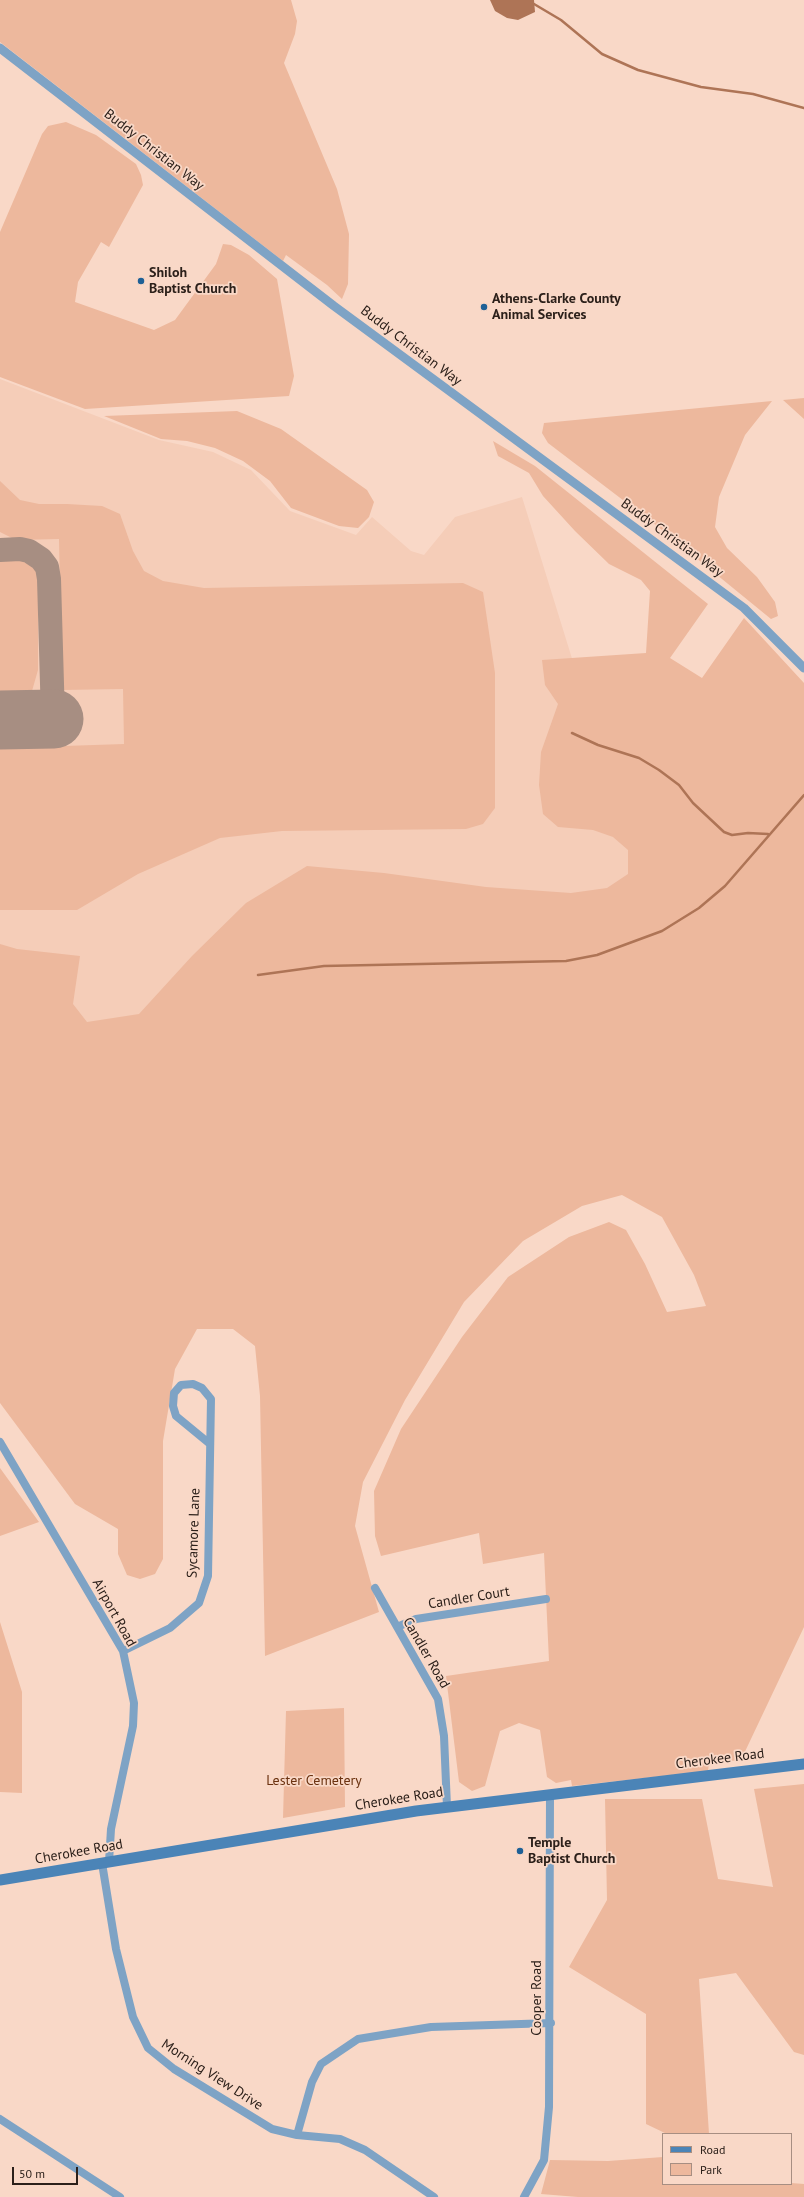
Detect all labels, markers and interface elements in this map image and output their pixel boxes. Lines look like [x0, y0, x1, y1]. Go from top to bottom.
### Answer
street label: Buddy Christian Way [101, 106, 207, 194]
place label: Shiloh Baptist Church [149, 265, 236, 298]
marker: Shiloh Baptist Church [136, 276, 146, 286]
place label: Athens-Clarke County Animal Services [492, 291, 621, 324]
street label: Buddy Christian Way [357, 302, 465, 390]
marker: Athens-Clarke County Animal Services [479, 302, 489, 312]
street label: Buddy Christian Way [618, 495, 726, 581]
street label: Sycamore Lane [184, 1488, 204, 1578]
street label: Airport Road [88, 1576, 140, 1650]
street label: Candler Court [427, 1583, 511, 1613]
street label: Candler Road [399, 1614, 453, 1692]
street label: Cherokee Road [675, 1745, 765, 1773]
park label: Lester Cemetery [266, 1773, 362, 1789]
street label: Cherokee Road [354, 1784, 444, 1814]
place label: Temple Baptist Church [528, 1835, 615, 1868]
street label: Cherokee Road [34, 1836, 124, 1868]
marker: Temple Baptist Church [515, 1846, 525, 1856]
street label: Cooper Road [529, 1960, 545, 2036]
street label: Morning View Drive [158, 2036, 266, 2114]
legend [662, 2133, 792, 2185]
text: Road [700, 2142, 725, 2157]
scale bar [14, 2159, 80, 2185]
text: Park [700, 2162, 722, 2177]
text: 50 m [19, 2166, 45, 2181]

